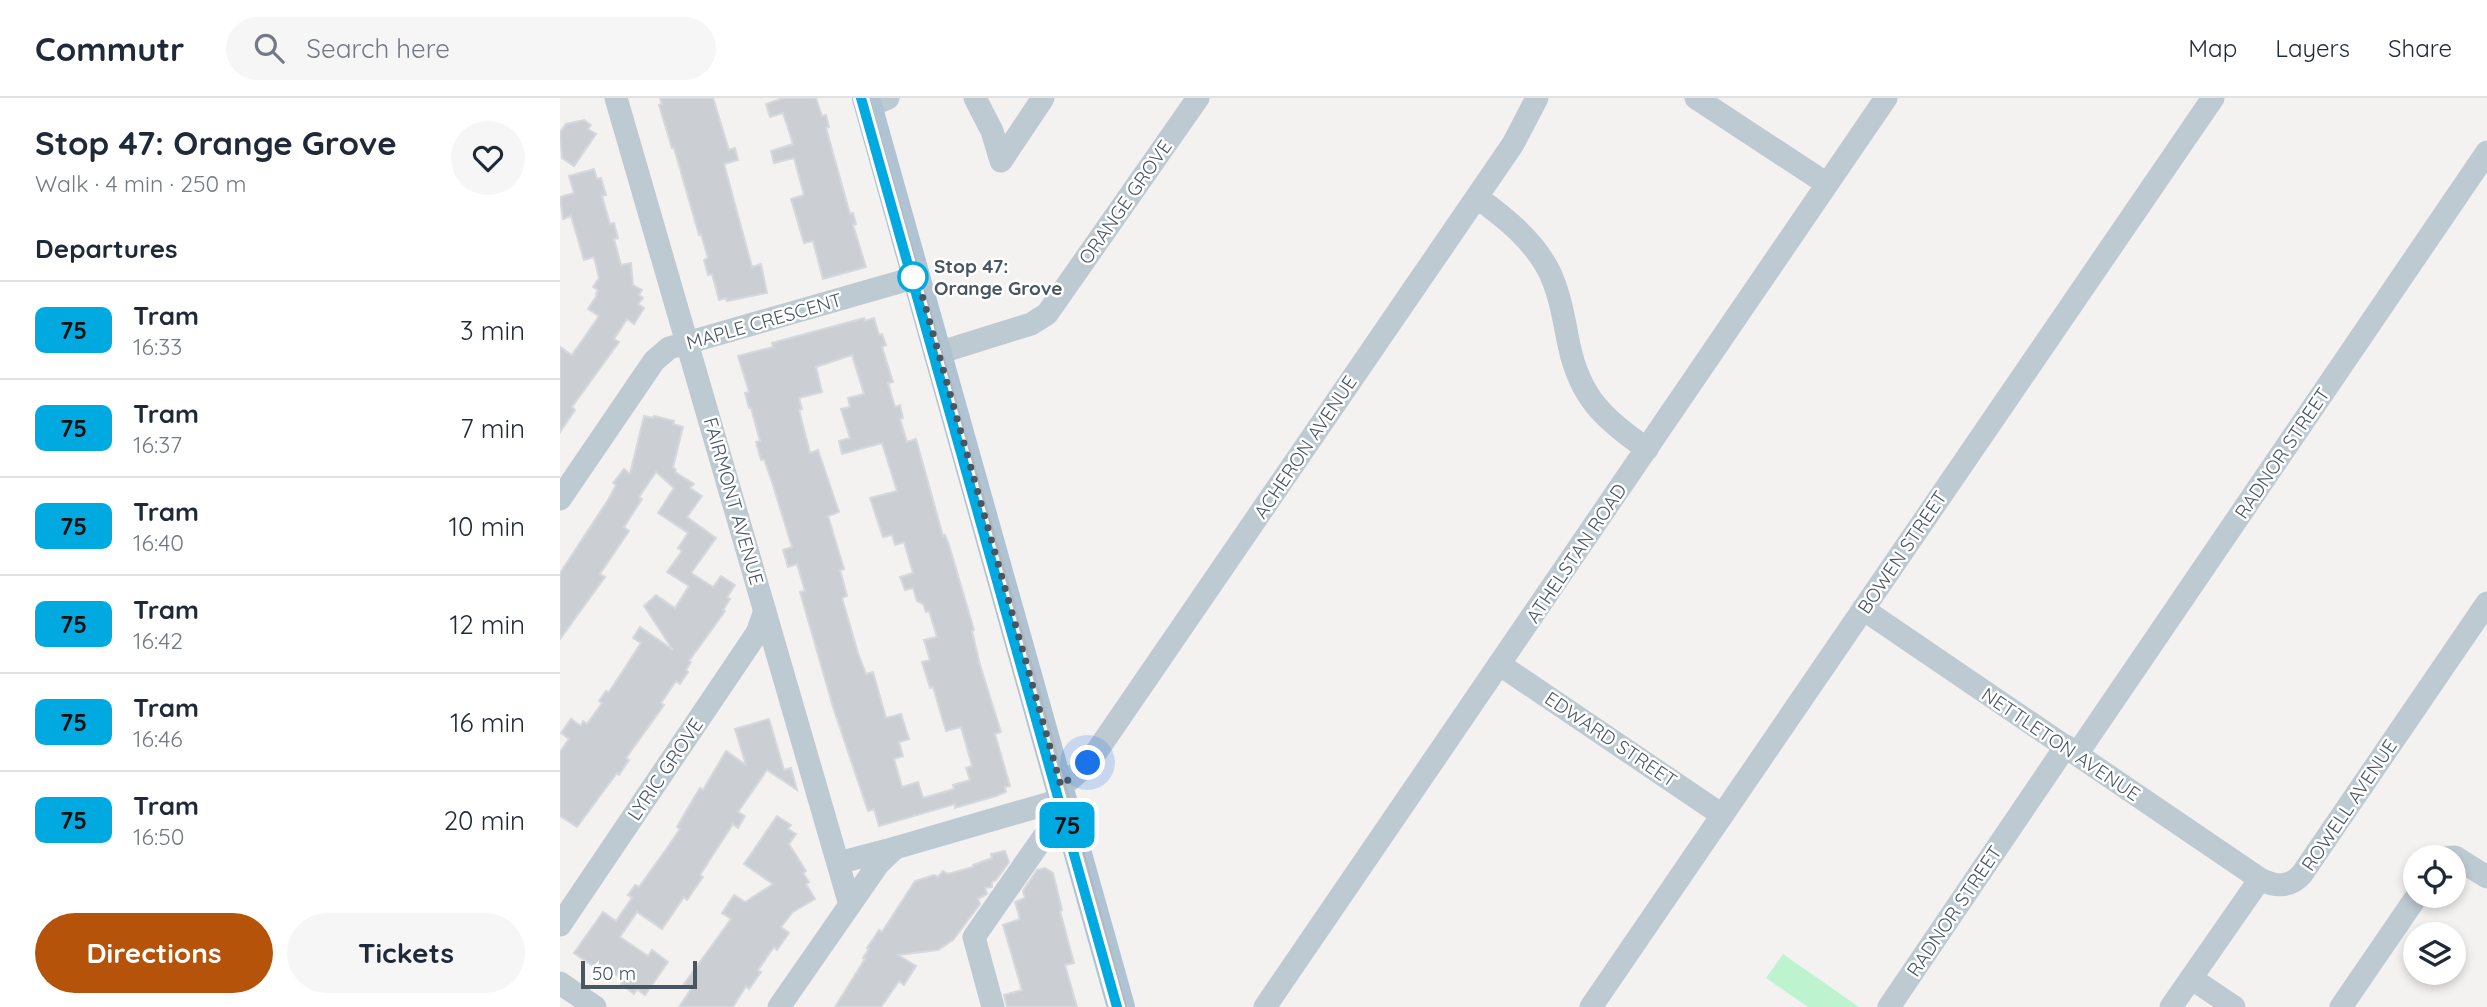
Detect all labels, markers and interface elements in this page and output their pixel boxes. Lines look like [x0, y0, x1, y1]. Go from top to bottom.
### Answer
search box [226, 17, 716, 80]
text: Commutr [35, 28, 184, 69]
icon: search [250, 29, 288, 67]
text: Search here [306, 32, 450, 65]
text: Map [2188, 33, 2237, 63]
text: Layers [2275, 33, 2350, 63]
text: Share [2388, 33, 2452, 63]
button: heart [451, 121, 525, 195]
text: Stop 47: Orange Grove [35, 122, 397, 163]
street label: ORANGE GROVE [1073, 135, 1177, 269]
text: Walk · 4 min · 250 m [35, 169, 246, 198]
text: Departures [35, 232, 178, 265]
place label: Stop 47: Orange Grove [934, 254, 1063, 300]
marker: Stop 47: Orange Grove [898, 262, 928, 292]
street label: MAPLE CRESCENT [684, 287, 844, 355]
text: Tram [133, 299, 199, 332]
text: 3 min [460, 314, 525, 347]
text: 75 [60, 315, 87, 345]
text: 16:33 [133, 332, 182, 361]
street label: ACHERON AVENUE [1248, 371, 1362, 523]
street label: RADNOR STREET [2229, 383, 2335, 523]
text: Tram [133, 397, 199, 430]
text: 7 min [460, 412, 525, 445]
text: 75 [60, 413, 87, 443]
street label: FAIRMONT AVENUE [699, 415, 769, 587]
text: 16:37 [133, 430, 182, 459]
street label: ATHELSTAN ROAD [1521, 479, 1631, 627]
street label: BOWEN STREET [1852, 486, 1952, 618]
text: Tram [133, 495, 199, 528]
text: 10 min [449, 510, 525, 543]
text: 75 [60, 511, 87, 541]
text: 16:40 [133, 528, 184, 557]
text: Tram [133, 593, 199, 626]
text: 12 min [450, 608, 525, 641]
text: 75 [60, 609, 87, 639]
text: 16:42 [133, 626, 183, 655]
street label: NETTLETON AVENUE [1977, 682, 2145, 806]
street label: EDWARD STREET [1540, 686, 1682, 792]
text: Tram [133, 691, 199, 724]
text: 16 min [450, 706, 525, 739]
text: 75 [60, 707, 87, 737]
street label: LYRIC GROVE [622, 713, 708, 825]
text: 16:46 [133, 724, 183, 753]
street label: ROWELL AVENUE [2296, 735, 2402, 875]
your location [1070, 745, 1105, 780]
text: Tram [133, 789, 199, 822]
line badge: 75 [1036, 802, 1098, 848]
text: 20 min [444, 804, 525, 837]
text: 75 [60, 805, 87, 835]
text: 75 [1054, 810, 1081, 840]
text: 16:50 [133, 822, 184, 851]
street label: RADNOR STREET [1901, 841, 2007, 981]
map controls [2403, 845, 2466, 985]
button: locate [2403, 845, 2466, 908]
button: Directions [35, 913, 273, 993]
button: Tickets [287, 913, 525, 993]
button: layers [2403, 922, 2466, 985]
scale bar [581, 958, 696, 990]
text: 50 m [592, 961, 636, 985]

